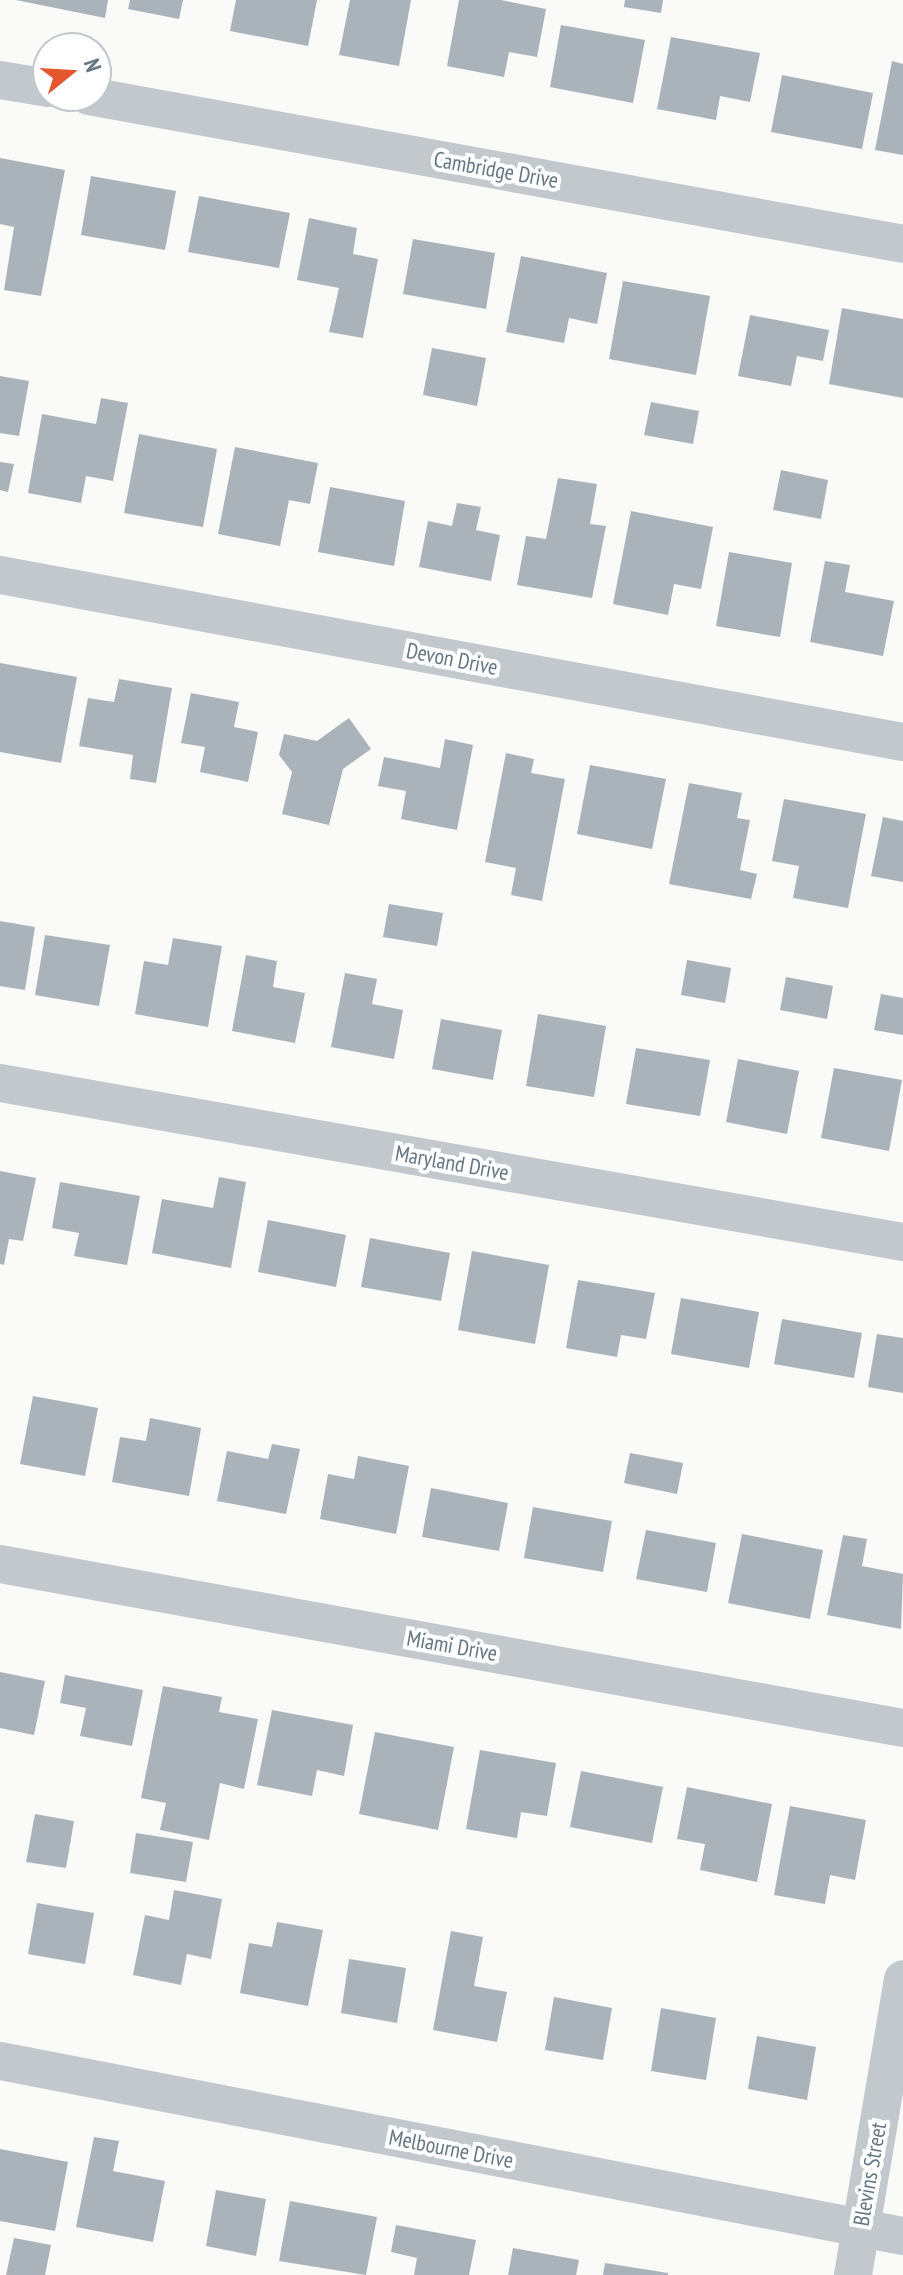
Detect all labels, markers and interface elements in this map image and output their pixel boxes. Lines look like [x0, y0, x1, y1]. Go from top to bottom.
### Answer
north arrow [32, 32, 112, 112]
text: N [78, 55, 108, 75]
street label: Cambridge Drive [432, 146, 560, 194]
street label: Devon Drive [404, 637, 500, 681]
street label: Maryland Drive [393, 1140, 511, 1186]
street label: Miami Drive [405, 1625, 499, 1667]
street label: Blevins Street [848, 2120, 892, 2228]
street label: Melbourne Drive [387, 2124, 515, 2174]

